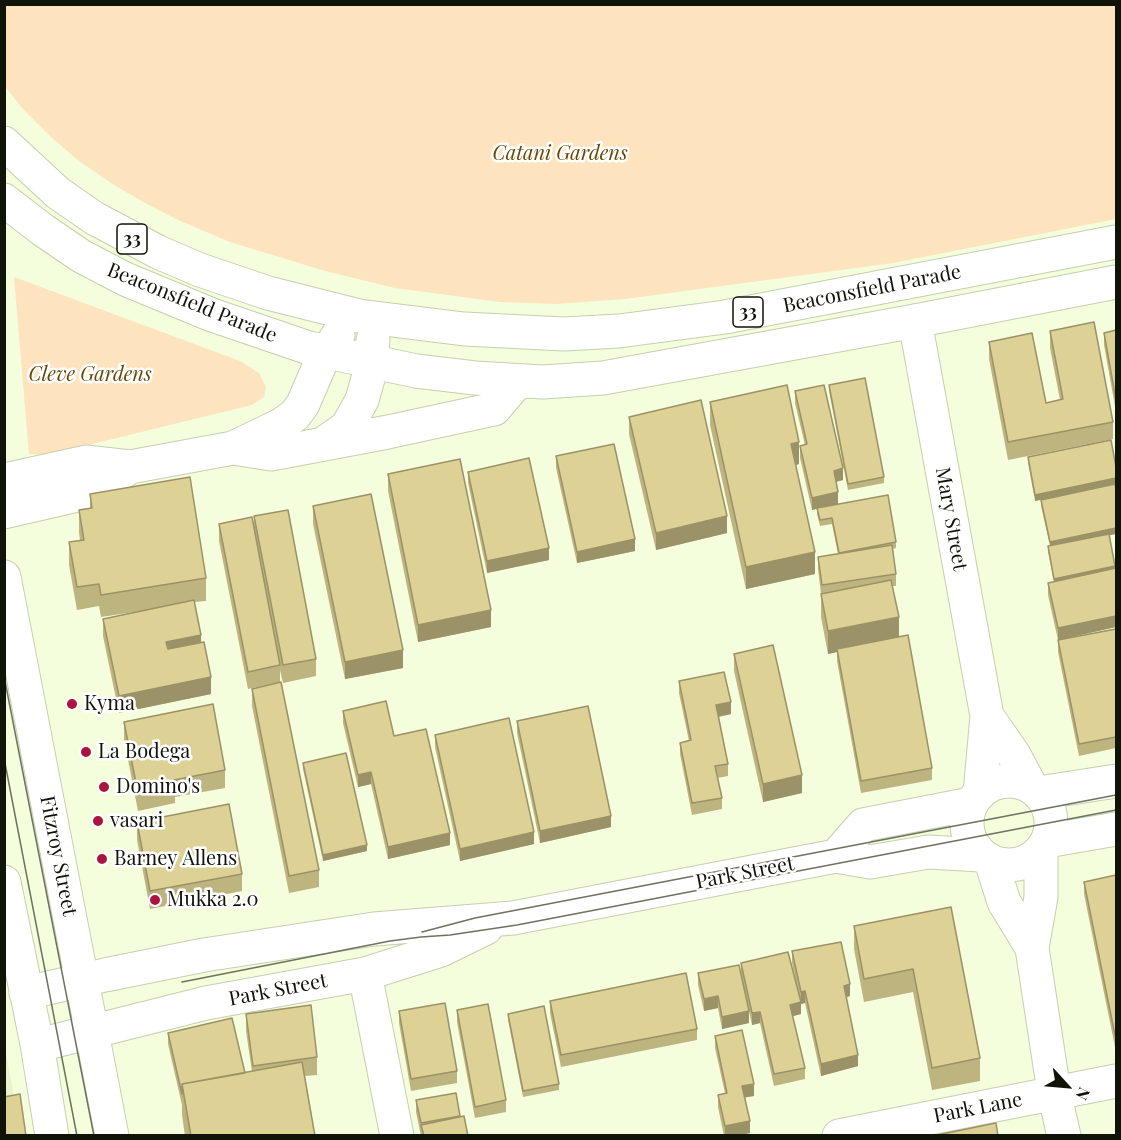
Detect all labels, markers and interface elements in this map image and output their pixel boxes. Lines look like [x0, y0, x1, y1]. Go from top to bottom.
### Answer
park label: Catani Gardens [492, 142, 628, 166]
road number: 33 [117, 224, 147, 254]
street label: Beaconsfield Parade [104, 258, 280, 348]
street label: Beaconsfield Parade [781, 260, 963, 318]
road number: 33 [733, 297, 763, 327]
park label: Cleve Gardens [28, 363, 152, 387]
street label: Mary Street [930, 465, 972, 573]
place label: Kyma [84, 692, 135, 716]
marker: Kyma [65, 697, 79, 711]
place label: La Bodega [98, 740, 190, 764]
marker: La Bodega [79, 745, 93, 759]
place label: Domino's [116, 775, 200, 799]
marker: Domino's [97, 780, 111, 794]
street label: Fitzroy Street [35, 794, 81, 918]
place label: vasari [110, 809, 163, 833]
marker: vasari [91, 814, 105, 828]
place label: Barney Allens [114, 847, 237, 871]
marker: Barney Allens [95, 852, 109, 866]
street label: Park Street [694, 852, 796, 894]
place label: Mukka 2.0 [167, 888, 259, 912]
marker: Mukka 2.0 [148, 893, 162, 907]
street label: Park Street [227, 969, 329, 1011]
north arrow [1037, 1056, 1097, 1116]
text: N [1072, 1084, 1096, 1104]
street label: Park Lane [932, 1088, 1024, 1128]

